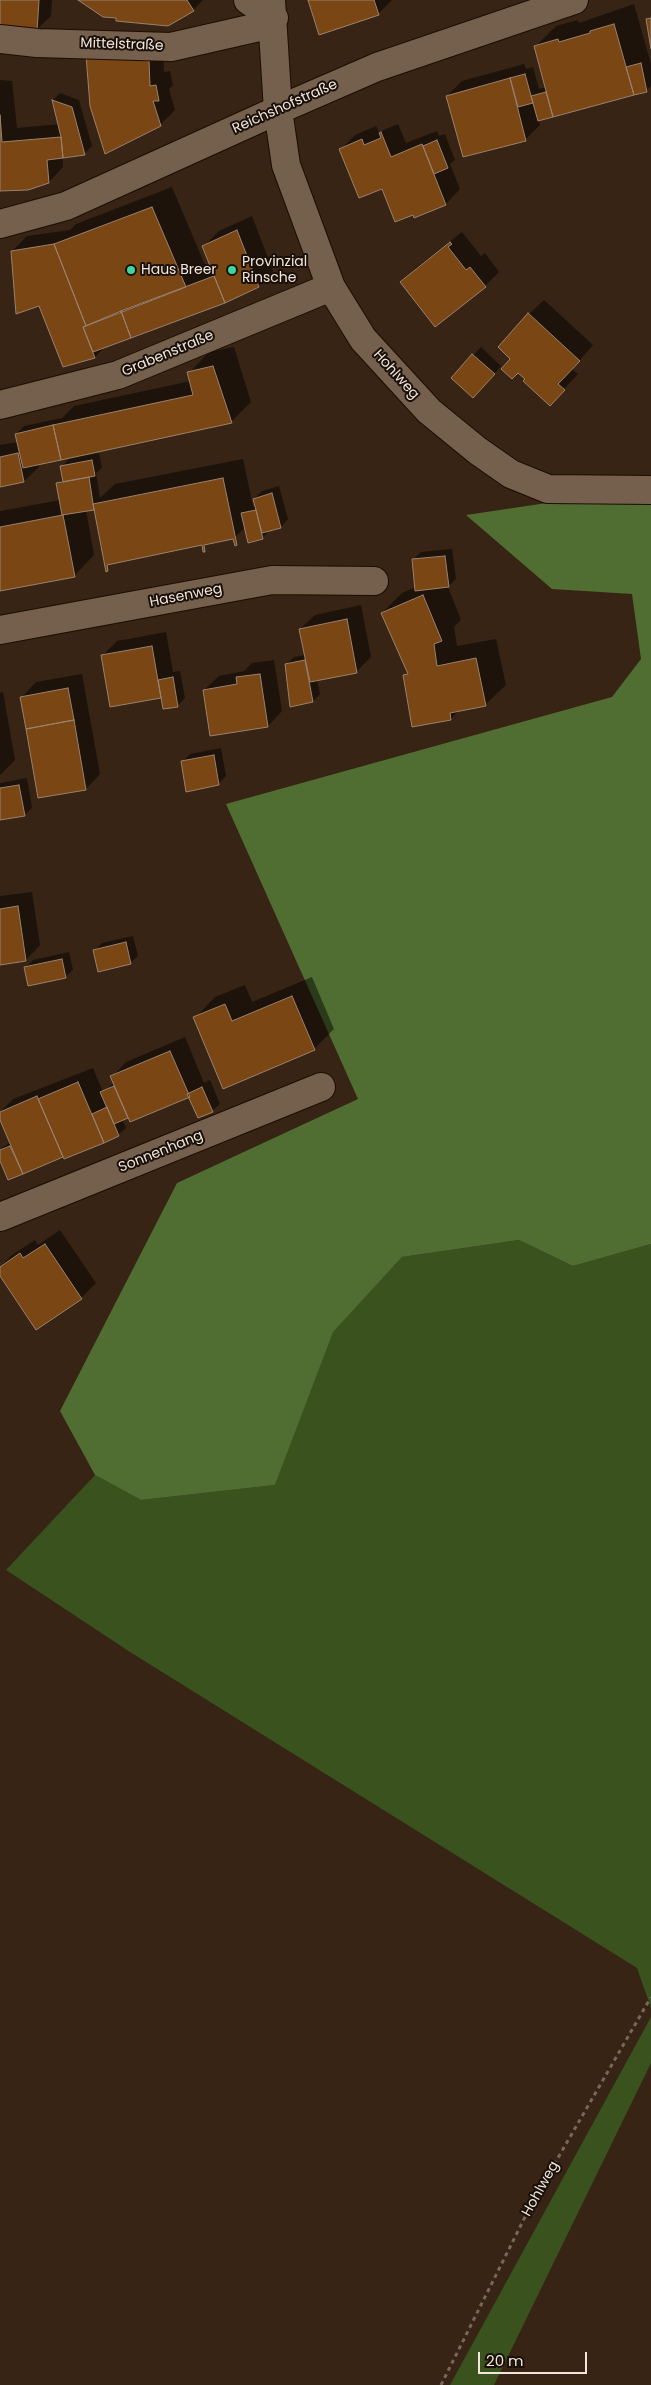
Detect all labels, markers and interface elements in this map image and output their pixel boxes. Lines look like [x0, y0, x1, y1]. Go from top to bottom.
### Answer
street label: Mittelstraße [80, 35, 164, 55]
street label: Reichshofstraße [230, 76, 340, 138]
place label: Provinzial Rinsche [242, 254, 307, 286]
place label: Haus Breer [141, 262, 217, 278]
marker: Haus Breer [125, 264, 137, 276]
marker: Provinzial Rinsche [226, 264, 238, 276]
street label: Grabenstraße [120, 327, 216, 381]
street label: Hohlweg [369, 347, 423, 403]
street label: Hasenweg [148, 581, 224, 611]
street label: Sonnenhang [116, 1127, 206, 1177]
street label: Hohlweg [519, 2158, 563, 2220]
scale bar [481, 2342, 590, 2374]
text: 20 m [486, 2350, 524, 2371]

